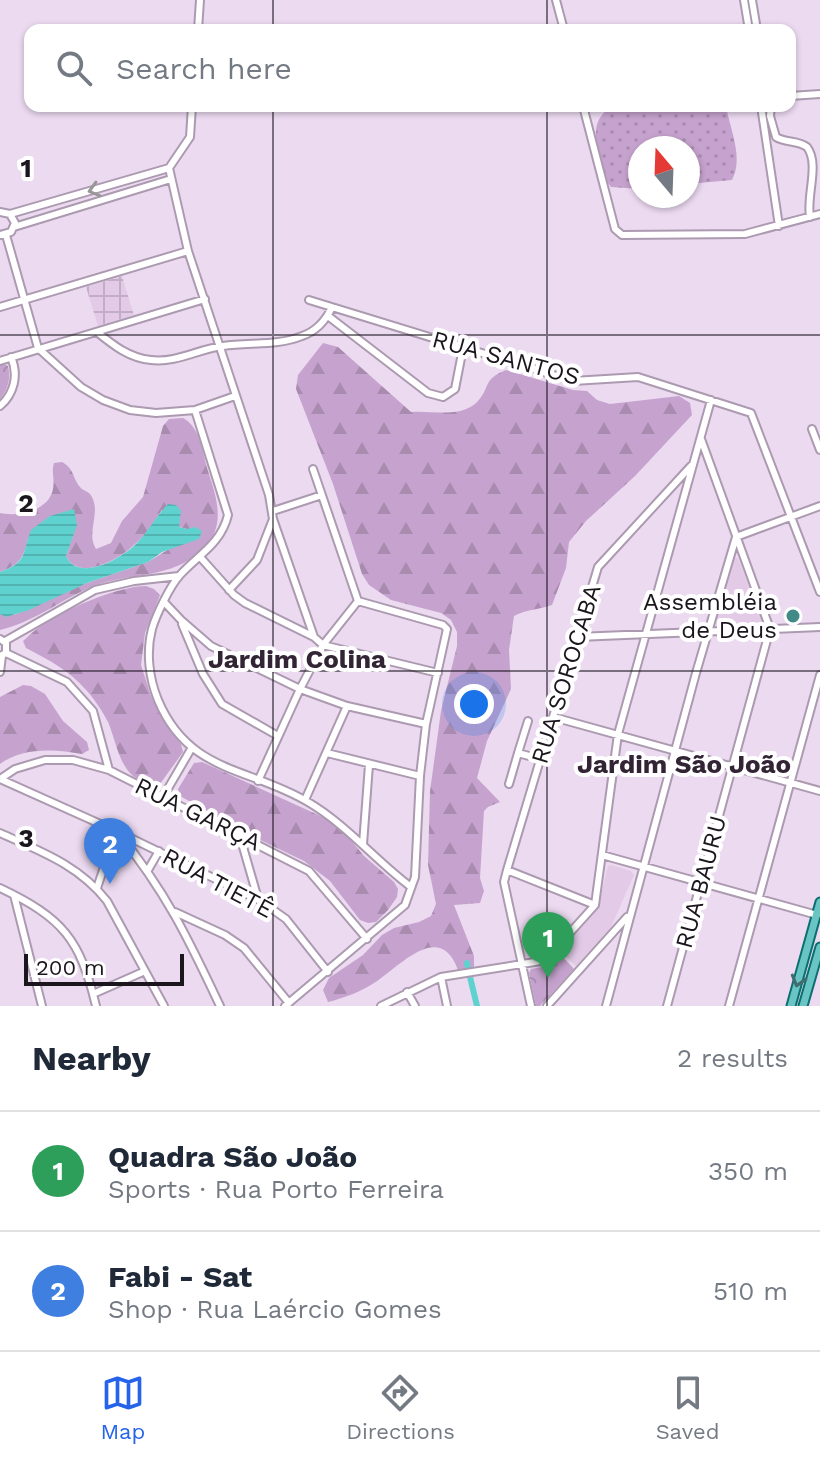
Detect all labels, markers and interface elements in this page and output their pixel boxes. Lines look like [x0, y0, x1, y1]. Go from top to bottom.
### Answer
search box [24, 24, 796, 112]
icon: search [52, 46, 96, 90]
text: Search here [116, 51, 292, 86]
north arrow [628, 136, 700, 208]
text: 1 [20, 153, 32, 183]
one-way arrow [87, 180, 101, 197]
street label: RUA SANTOS [429, 325, 583, 391]
text: 2 [18, 488, 34, 518]
street label: RUA SOROCABA [525, 581, 607, 767]
place label: Assembléia de Deus [643, 588, 777, 644]
marker: Assembléia de Deus [784, 607, 802, 625]
district label: Jardim Colina [208, 644, 386, 674]
your location [454, 684, 494, 724]
district label: Jardim São João [577, 749, 791, 779]
street label: RUA GARÇA [130, 771, 266, 857]
street label: RUA BAURU [670, 813, 732, 951]
pin: 2 [84, 818, 136, 884]
text: 3 [18, 823, 34, 853]
street label: RUA TIETÊ [158, 842, 278, 924]
pin: 1 [522, 912, 574, 978]
scale bar [24, 950, 184, 986]
text: 200 m [36, 955, 105, 980]
one-way arrow [791, 974, 807, 988]
text: Nearby [32, 1038, 151, 1078]
text: 2 results [677, 1043, 788, 1073]
text: Quadra São João [108, 1139, 357, 1174]
text: 1 [52, 1156, 64, 1186]
text: 350 m [708, 1156, 788, 1186]
text: Sports · Rua Porto Ferreira [108, 1174, 444, 1204]
text: Fabi - Sat [108, 1259, 252, 1294]
text: 2 [50, 1276, 66, 1306]
text: 510 m [713, 1276, 788, 1306]
text: Shop · Rua Laércio Gomes [108, 1294, 442, 1324]
tab: Map [100, 1371, 145, 1444]
tab: Directions [346, 1371, 455, 1444]
tab: Saved [656, 1371, 720, 1444]

